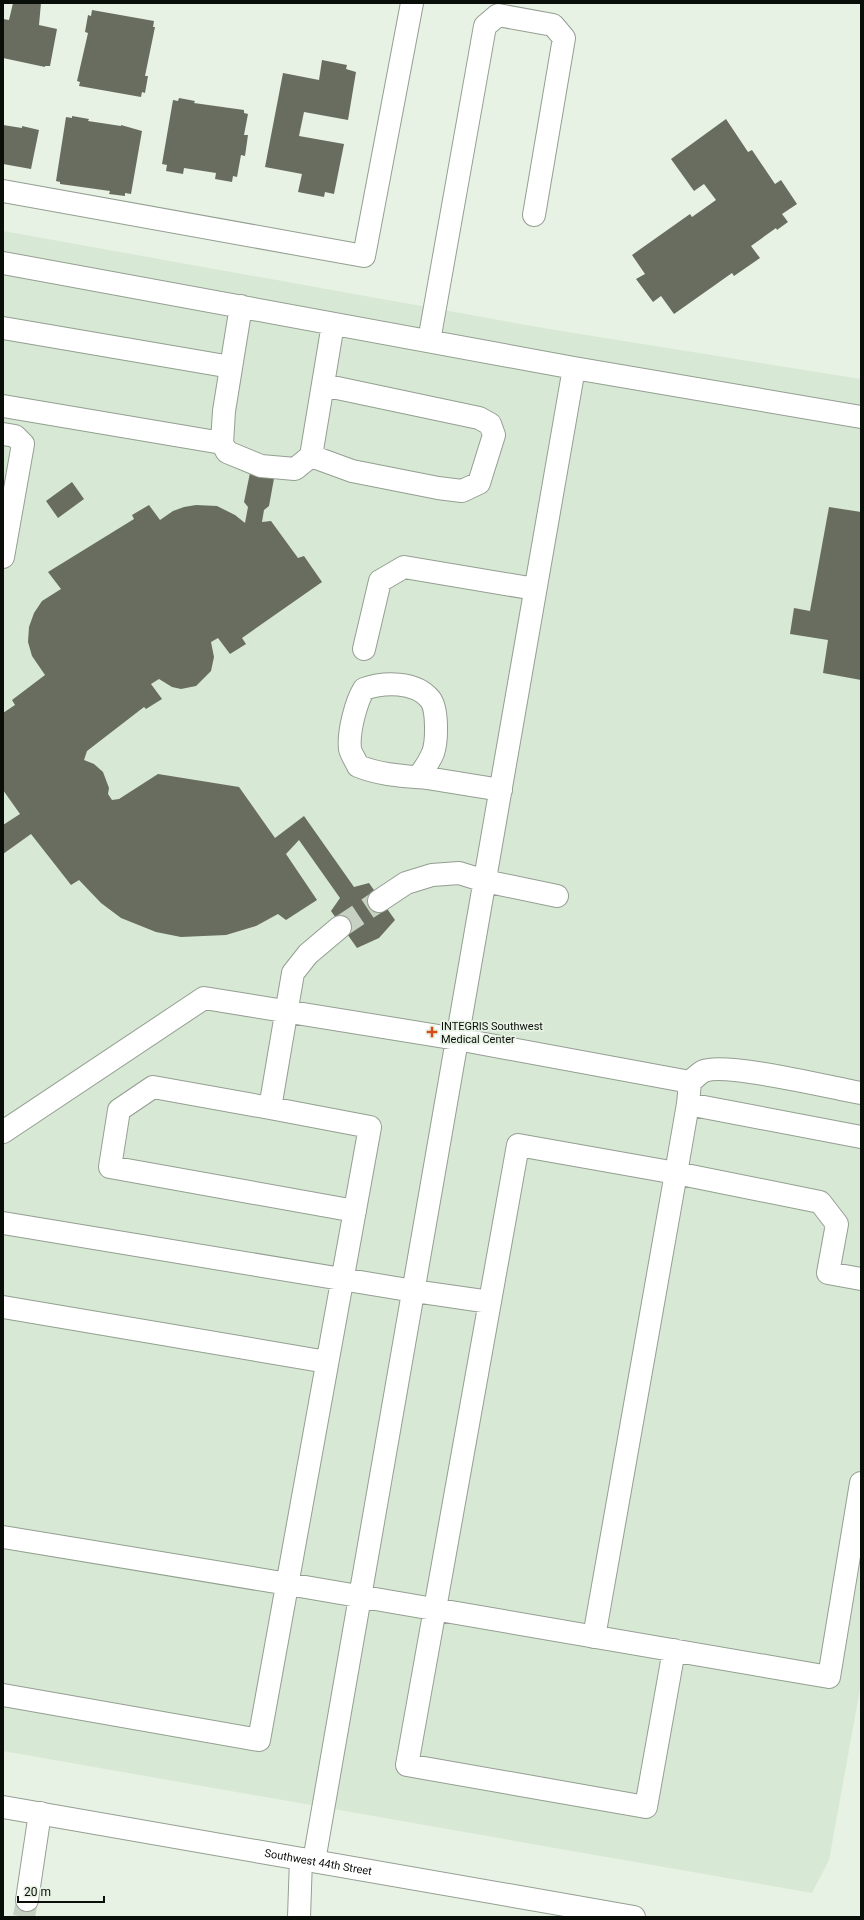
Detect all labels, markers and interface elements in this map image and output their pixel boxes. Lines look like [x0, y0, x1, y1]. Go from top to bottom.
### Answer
place label: INTEGRIS Southwest Medical Center [441, 1020, 543, 1046]
marker: INTEGRIS Southwest Medical Center [426, 1026, 438, 1038]
street label: Southwest 44th Street [264, 1847, 373, 1878]
scale bar [18, 1878, 104, 1904]
text: 20 m [24, 1885, 51, 1899]

